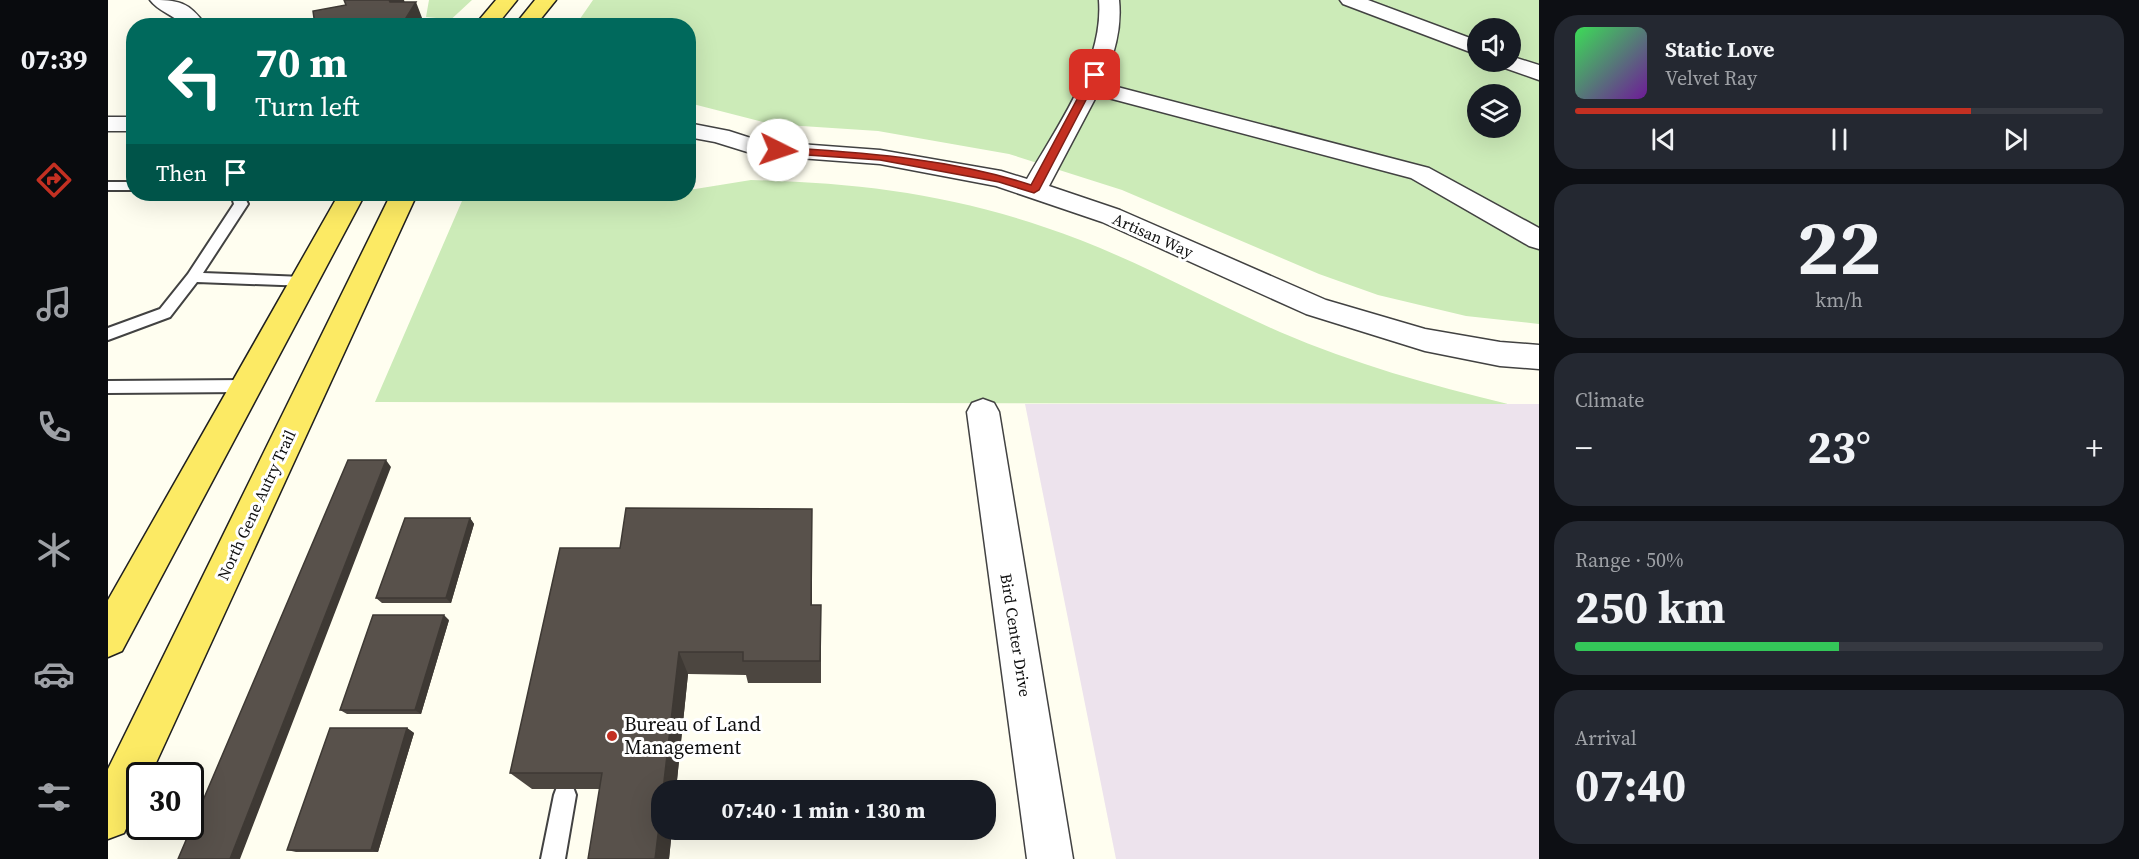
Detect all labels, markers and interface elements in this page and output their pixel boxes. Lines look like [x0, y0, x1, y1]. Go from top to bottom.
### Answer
map controls [1467, 18, 1521, 138]
button: sound [1467, 18, 1521, 72]
text: 70 m [255, 33, 348, 91]
text: Static Love [1665, 34, 1775, 64]
text: 07:39 [21, 41, 87, 78]
icon: left [156, 42, 234, 120]
pin [1069, 49, 1120, 100]
icon: arrive [1078, 58, 1111, 91]
text: Velvet Ray [1665, 64, 1757, 92]
button: layers [1467, 84, 1521, 138]
text: Turn left [255, 88, 359, 125]
position arrow [746, 118, 810, 182]
icon: previous [1647, 123, 1680, 156]
icon: pause [1823, 123, 1856, 156]
icon: next [1999, 123, 2032, 156]
icon: arrive [219, 156, 252, 189]
text: Then [156, 158, 207, 188]
icon: directions [33, 159, 75, 201]
text: 22 [1797, 193, 1881, 300]
street label: Artisan Way [1109, 207, 1198, 263]
icon: music [33, 283, 75, 325]
text: km/h [1815, 286, 1863, 314]
text: Climate [1575, 386, 1644, 414]
icon: phone [33, 406, 75, 448]
text: 23° [1807, 416, 1871, 478]
text: − [1575, 425, 1593, 470]
text: + [2085, 425, 2103, 470]
street label: North Gene Autry Trail [211, 426, 301, 584]
icon: climate [33, 529, 75, 571]
text: Range · 50% [1575, 546, 1684, 574]
street label: Bird Center Drive [995, 572, 1037, 698]
text: 250 km [1575, 576, 1726, 638]
icon: car [33, 653, 75, 695]
place label: Bureau of Land Management [624, 710, 761, 761]
text: Arrival [1575, 724, 1637, 752]
marker: Bureau of Land Management [605, 729, 619, 743]
text: 07:40 [1575, 754, 1686, 816]
speed limit sign: 30 [126, 762, 204, 840]
icon: filters [33, 776, 75, 818]
text: 07:40 · 1 min · 130 m [722, 795, 925, 825]

